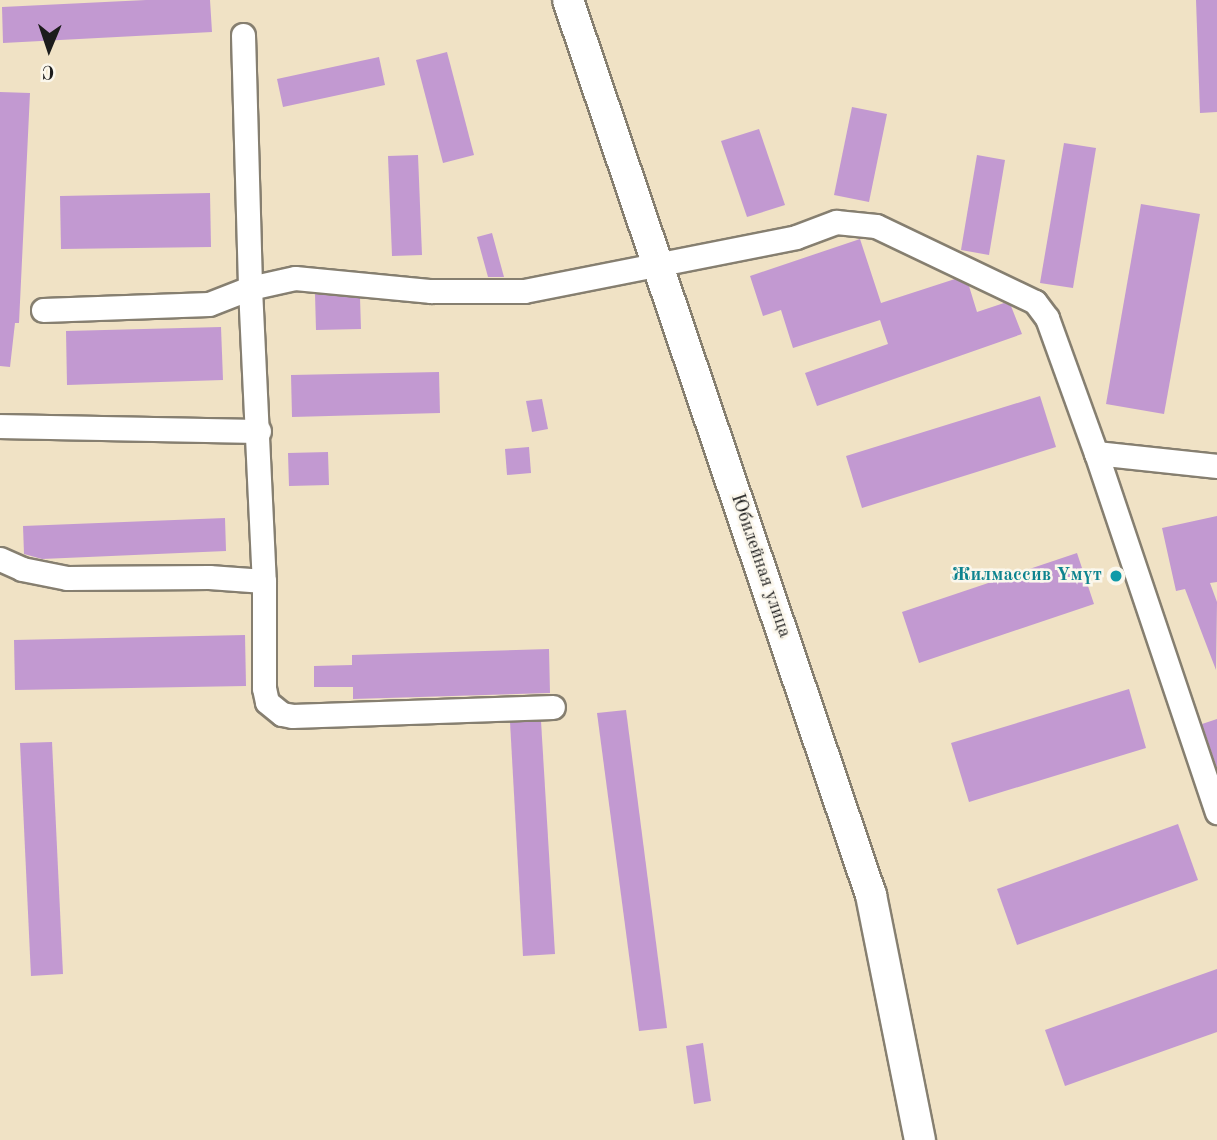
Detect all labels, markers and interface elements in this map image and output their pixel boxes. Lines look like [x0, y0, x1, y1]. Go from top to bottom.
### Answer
north arrow [14, 14, 84, 84]
text: С [42, 61, 55, 80]
street label: Юбилейная улица [725, 491, 795, 641]
place label: Жилмассив Үмүт [952, 565, 1102, 587]
marker: Жилмассив Үмүт [1108, 568, 1124, 584]

